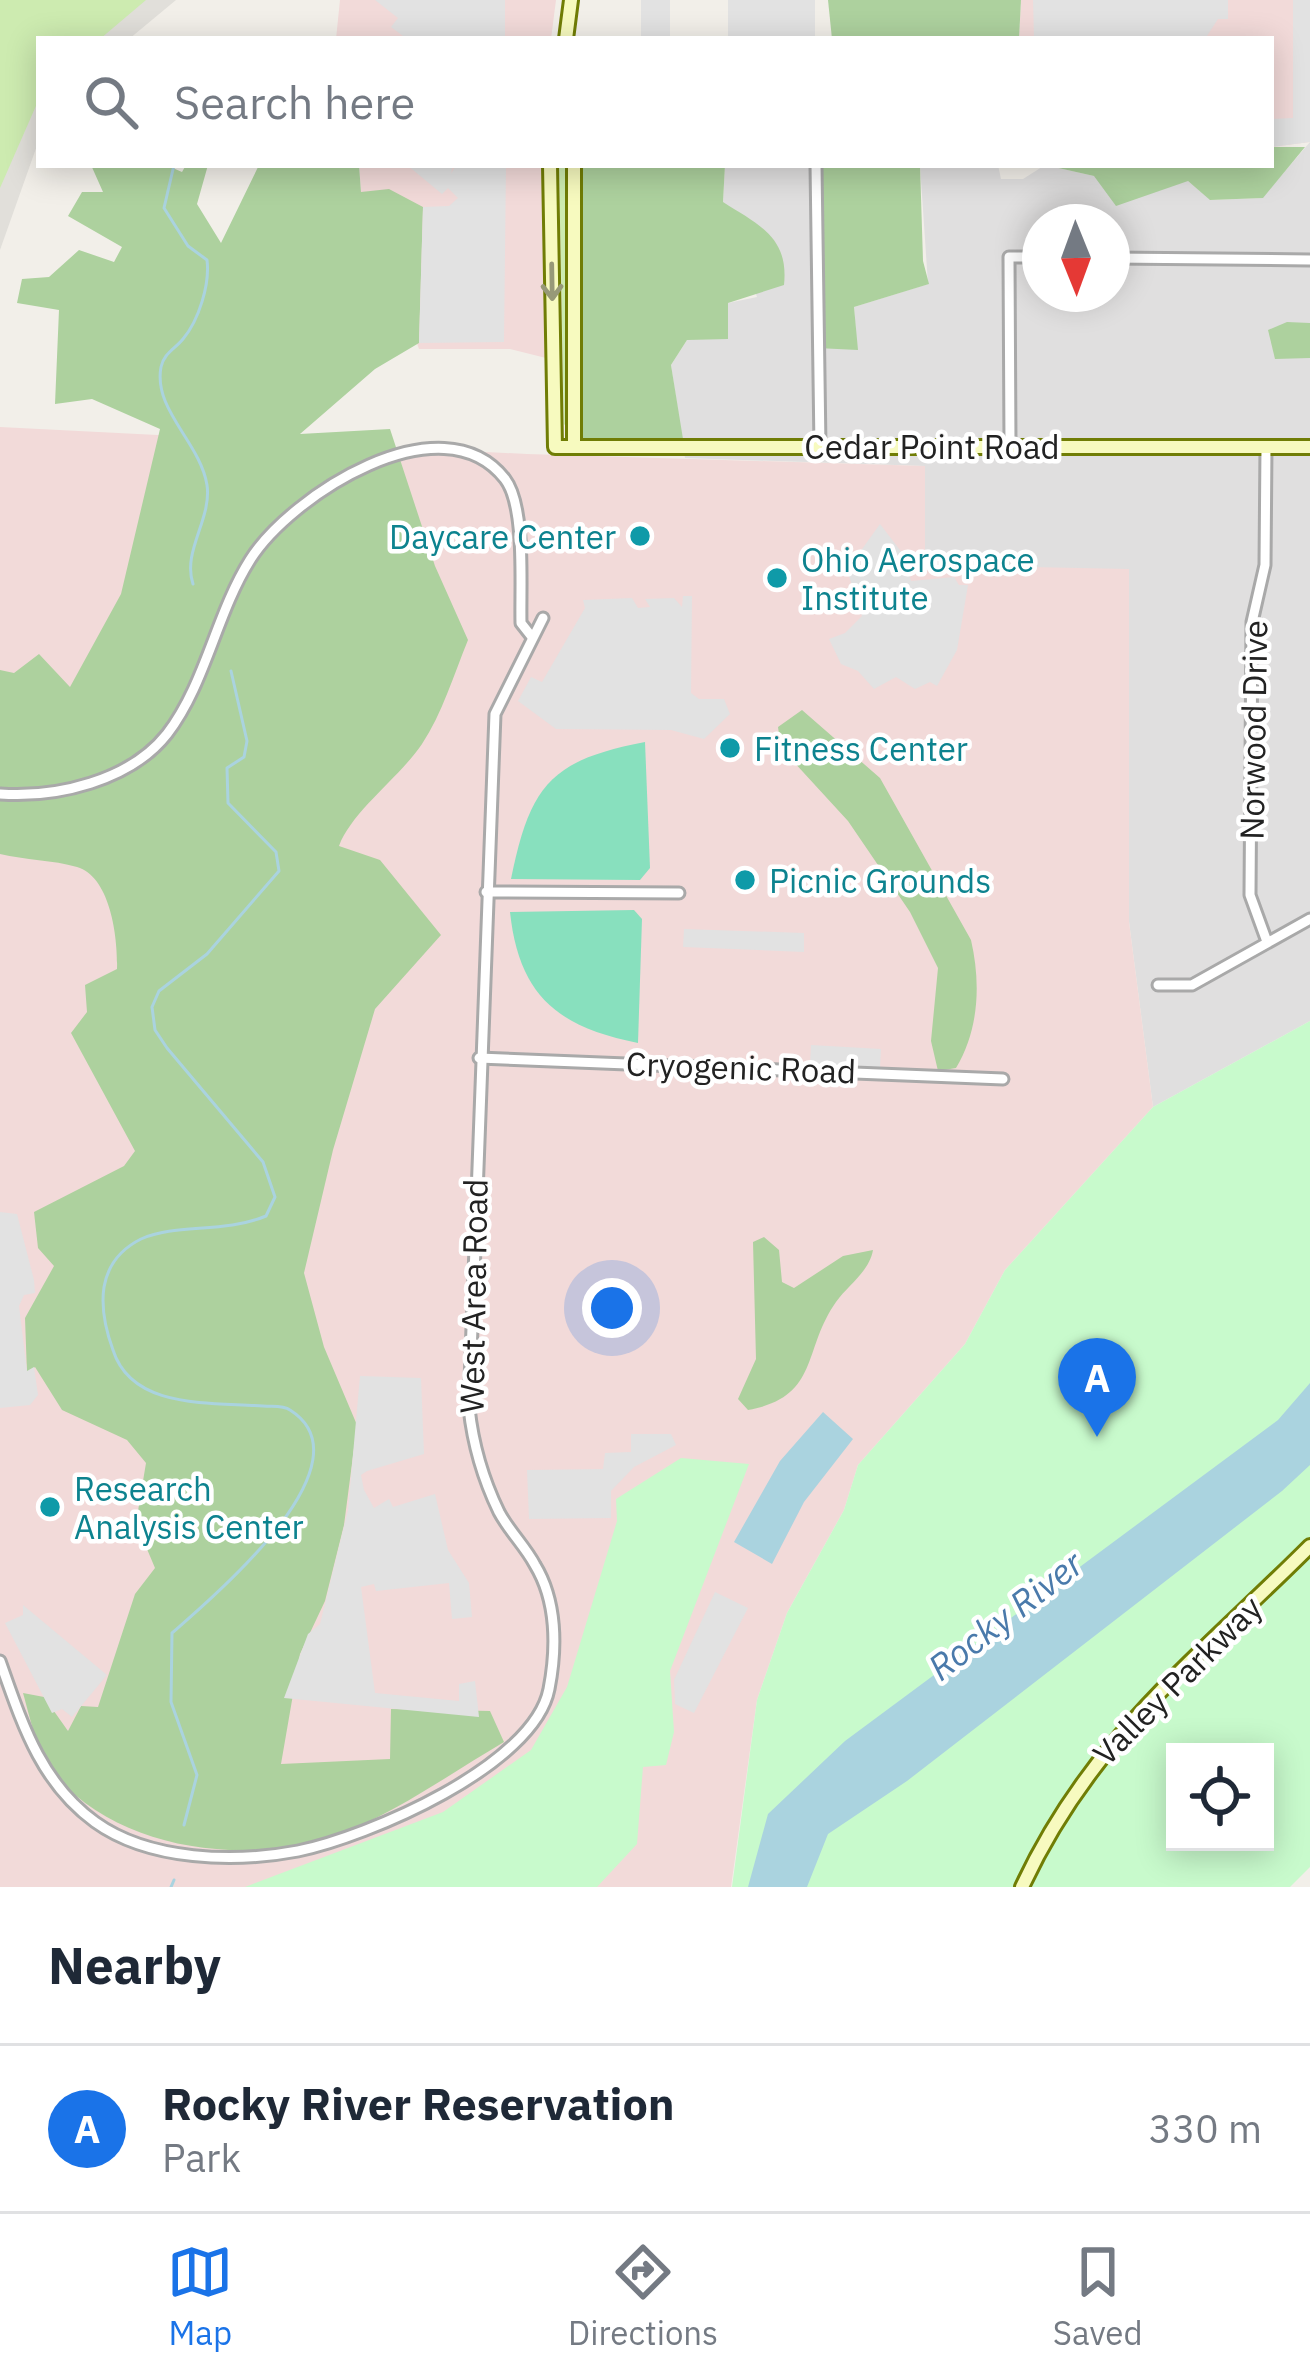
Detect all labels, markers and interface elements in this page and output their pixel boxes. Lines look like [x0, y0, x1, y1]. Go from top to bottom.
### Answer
search box [36, 36, 1274, 168]
icon: search [78, 69, 144, 135]
text: Search here [174, 73, 415, 131]
north arrow [1022, 204, 1130, 312]
one-way arrow [541, 262, 563, 301]
street label: Cedar Point Road [804, 425, 1060, 468]
place label: Daycare Center [389, 515, 616, 558]
marker: Daycare Center [627, 523, 653, 549]
place label: Ohio Aerospace Institute [801, 538, 1035, 619]
marker: Ohio Aerospace Institute [764, 565, 790, 591]
street label: Norwood Drive [1230, 620, 1276, 840]
place label: Fitness Center [754, 727, 968, 770]
marker: Fitness Center [717, 735, 743, 761]
place label: Picnic Grounds [769, 859, 991, 902]
marker: Picnic Grounds [732, 867, 758, 893]
street label: Cryogenic Road [625, 1041, 857, 1093]
street label: West Area Road [449, 1178, 497, 1414]
your location [582, 1278, 642, 1338]
pin: A [1058, 1338, 1136, 1437]
place label: Research Analysis Center [74, 1467, 304, 1548]
marker: Research Analysis Center [37, 1494, 63, 1520]
water label: Rocky River [918, 1539, 1093, 1690]
street label: Valley Parkway [1083, 1586, 1271, 1774]
map controls [1166, 1743, 1274, 1851]
button: locate [1166, 1743, 1274, 1851]
text: Nearby [48, 1932, 221, 1998]
text: Rocky River Reservation [162, 2074, 675, 2132]
text: A [74, 2103, 100, 2154]
text: 330 m [1149, 2103, 1262, 2154]
text: Park [162, 2132, 241, 2183]
tab: Map [167, 2239, 233, 2354]
tab: Directions [568, 2239, 718, 2354]
tab: Saved [1053, 2239, 1143, 2354]

